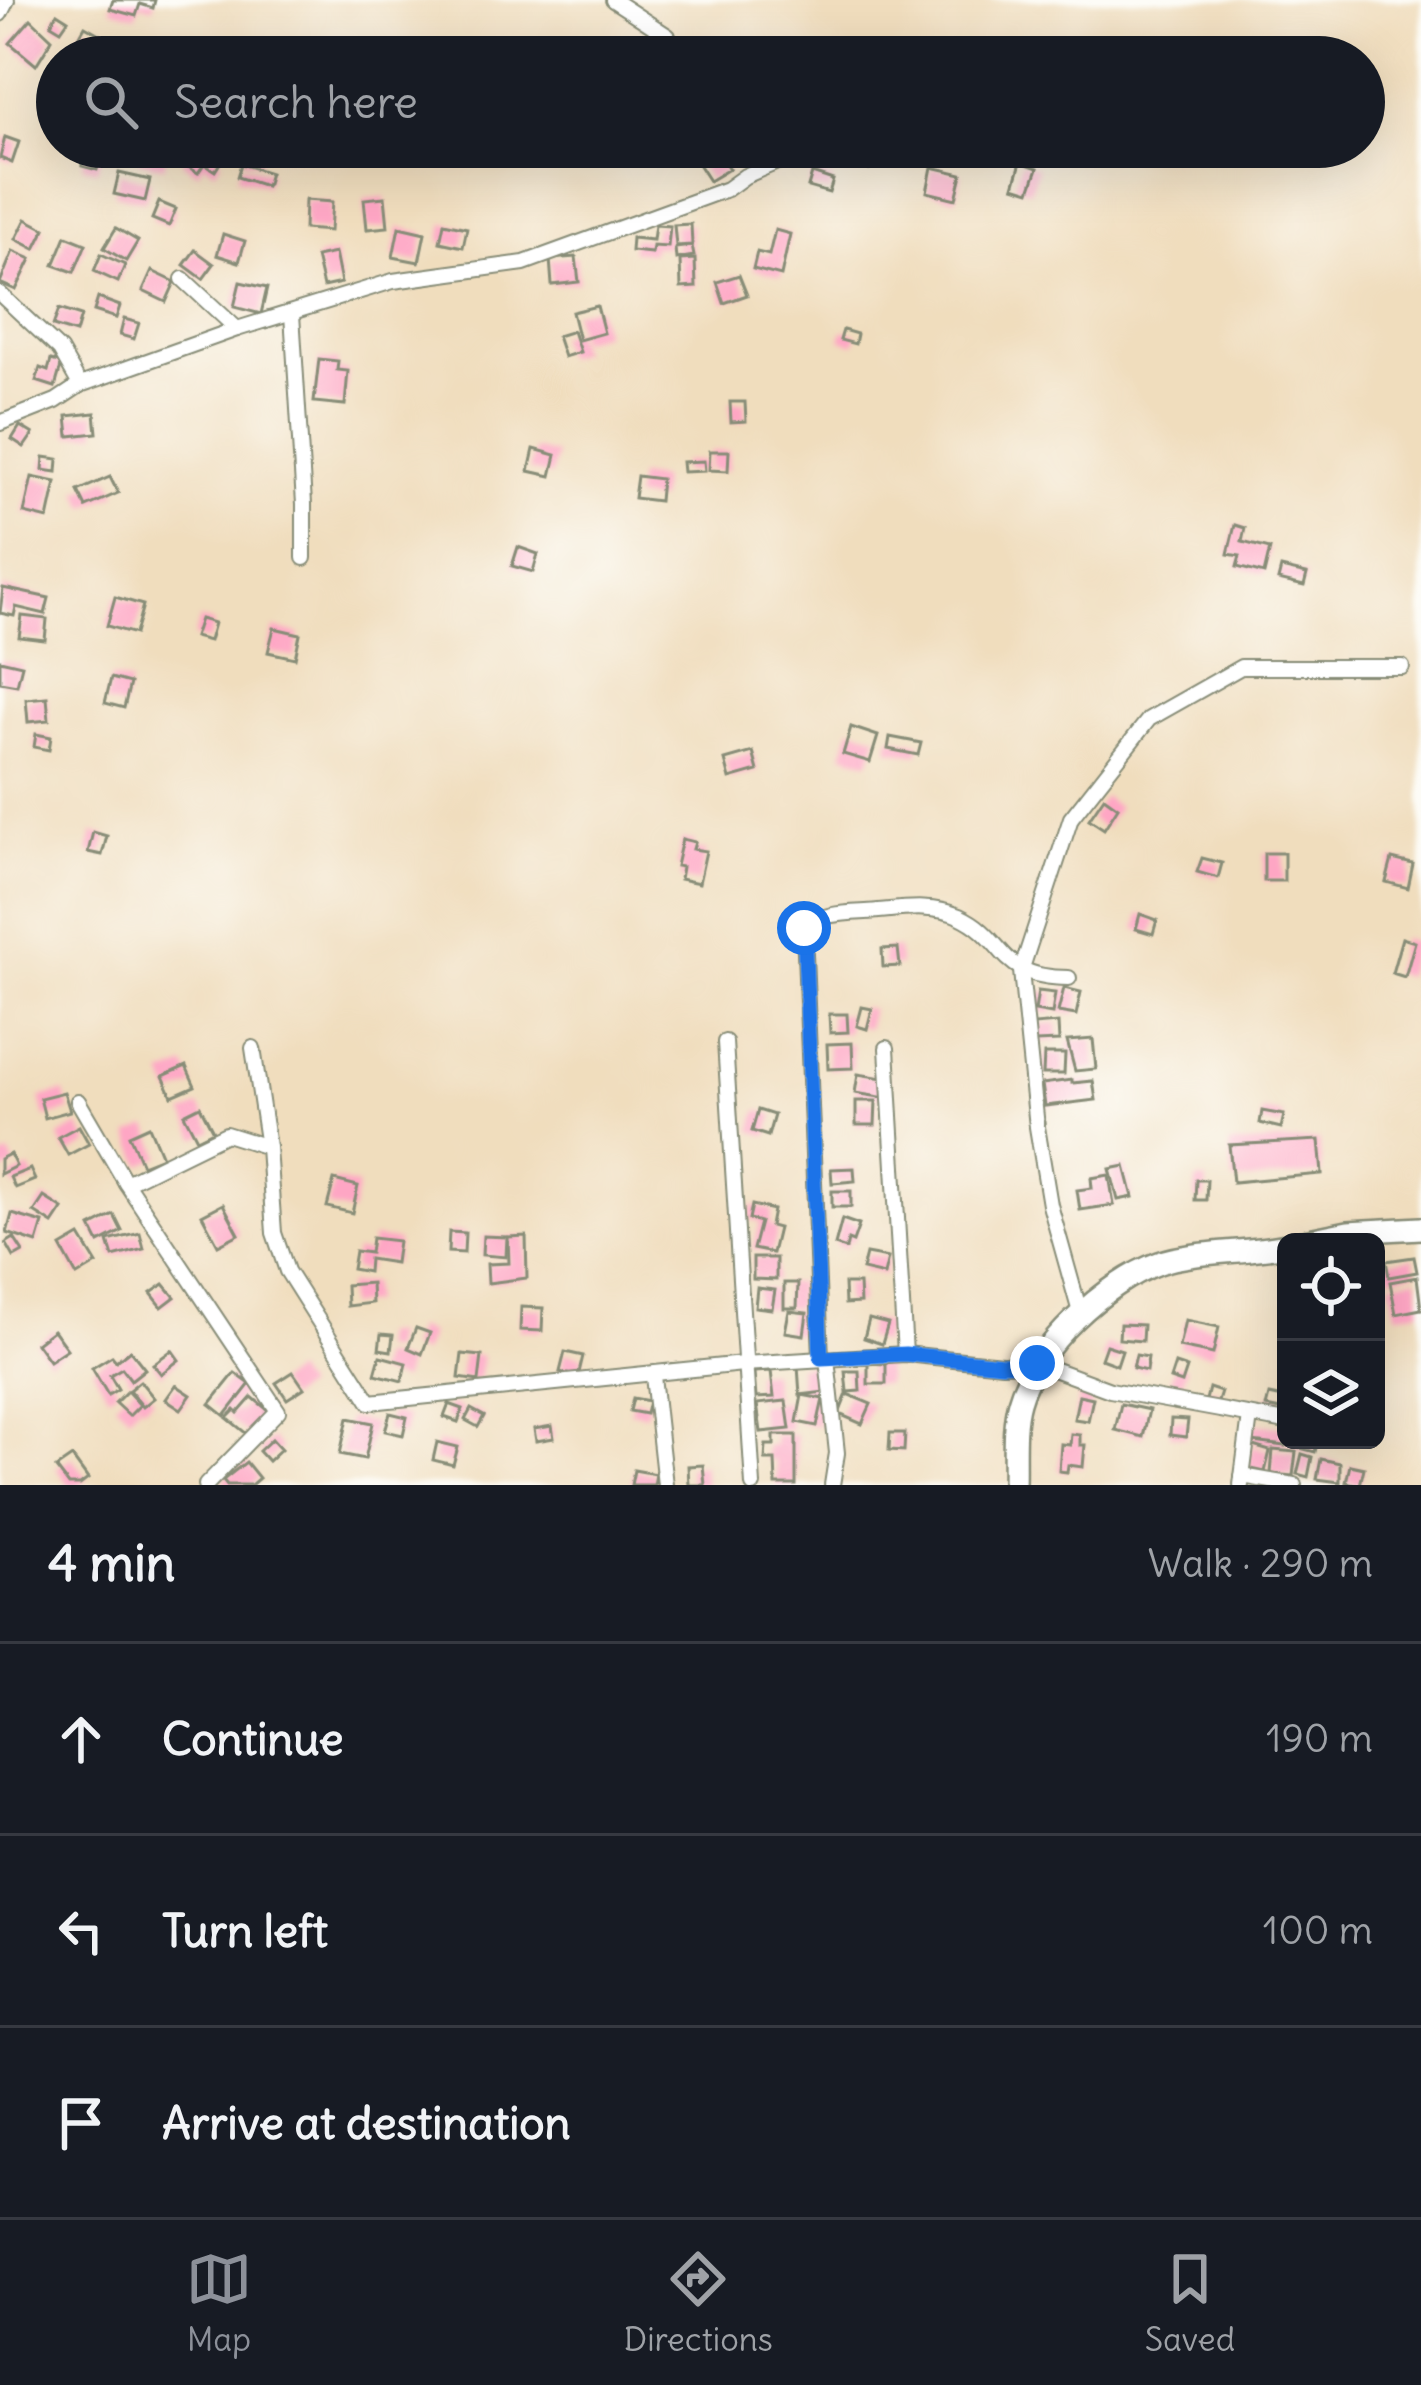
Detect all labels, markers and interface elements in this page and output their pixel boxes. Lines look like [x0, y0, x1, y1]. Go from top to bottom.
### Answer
search box [36, 36, 1385, 168]
icon: search [78, 69, 144, 135]
text: Search here [174, 74, 418, 130]
route start [777, 901, 831, 955]
map controls [1277, 1233, 1385, 1449]
button: locate [1277, 1233, 1385, 1341]
route end [1010, 1336, 1064, 1390]
button: layers [1277, 1341, 1385, 1449]
text: 4 min [48, 1531, 175, 1595]
text: Walk · 290 m [1148, 1539, 1373, 1588]
icon: ahead [48, 1706, 114, 1772]
text: Continue [162, 1711, 344, 1767]
text: 190 m [1266, 1714, 1373, 1763]
icon: left [48, 1898, 114, 1964]
text: Turn left [162, 1903, 328, 1959]
text: 100 m [1263, 1906, 1373, 1955]
icon: arrive [48, 2090, 114, 2156]
text: Arrive at destination [162, 2095, 571, 2151]
tab: Map [186, 2246, 252, 2360]
tab: Directions [624, 2246, 773, 2360]
tab: Saved [1145, 2246, 1235, 2360]

